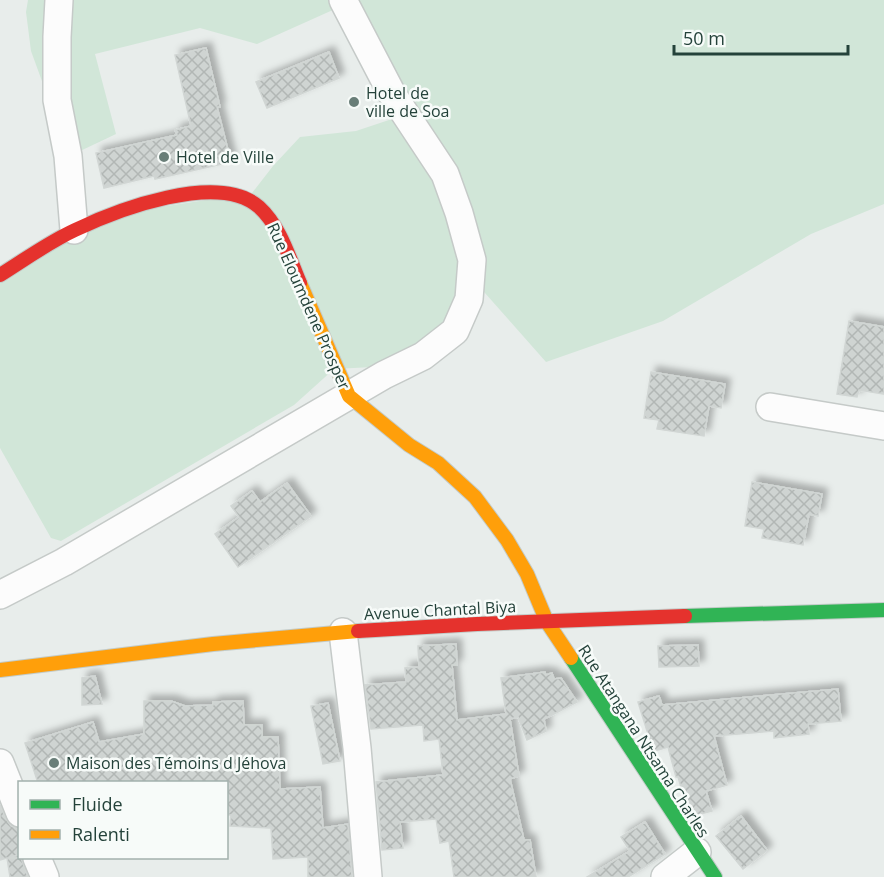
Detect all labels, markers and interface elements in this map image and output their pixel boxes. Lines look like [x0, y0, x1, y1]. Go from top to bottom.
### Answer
scale bar [674, 18, 848, 56]
text: 50 m [683, 26, 725, 50]
place label: Hotel de ville de Soa [366, 82, 449, 122]
marker: Hotel de ville de Soa [347, 95, 361, 109]
place label: Hotel de Ville [176, 146, 274, 168]
marker: Hotel de Ville [157, 150, 171, 164]
street label: Rue Eloumdene Prosper [262, 219, 356, 393]
street label: Avenue Chantal Biya [363, 595, 517, 625]
street label: Rue Atangana Ntsama Charles [573, 640, 715, 842]
place label: Maison des Témoins d Jéhova [66, 752, 287, 774]
marker: Maison des Témoins d Jéhova [47, 756, 61, 770]
legend [18, 781, 228, 859]
text: Fluide [72, 792, 123, 816]
text: Ralenti [72, 822, 130, 846]

